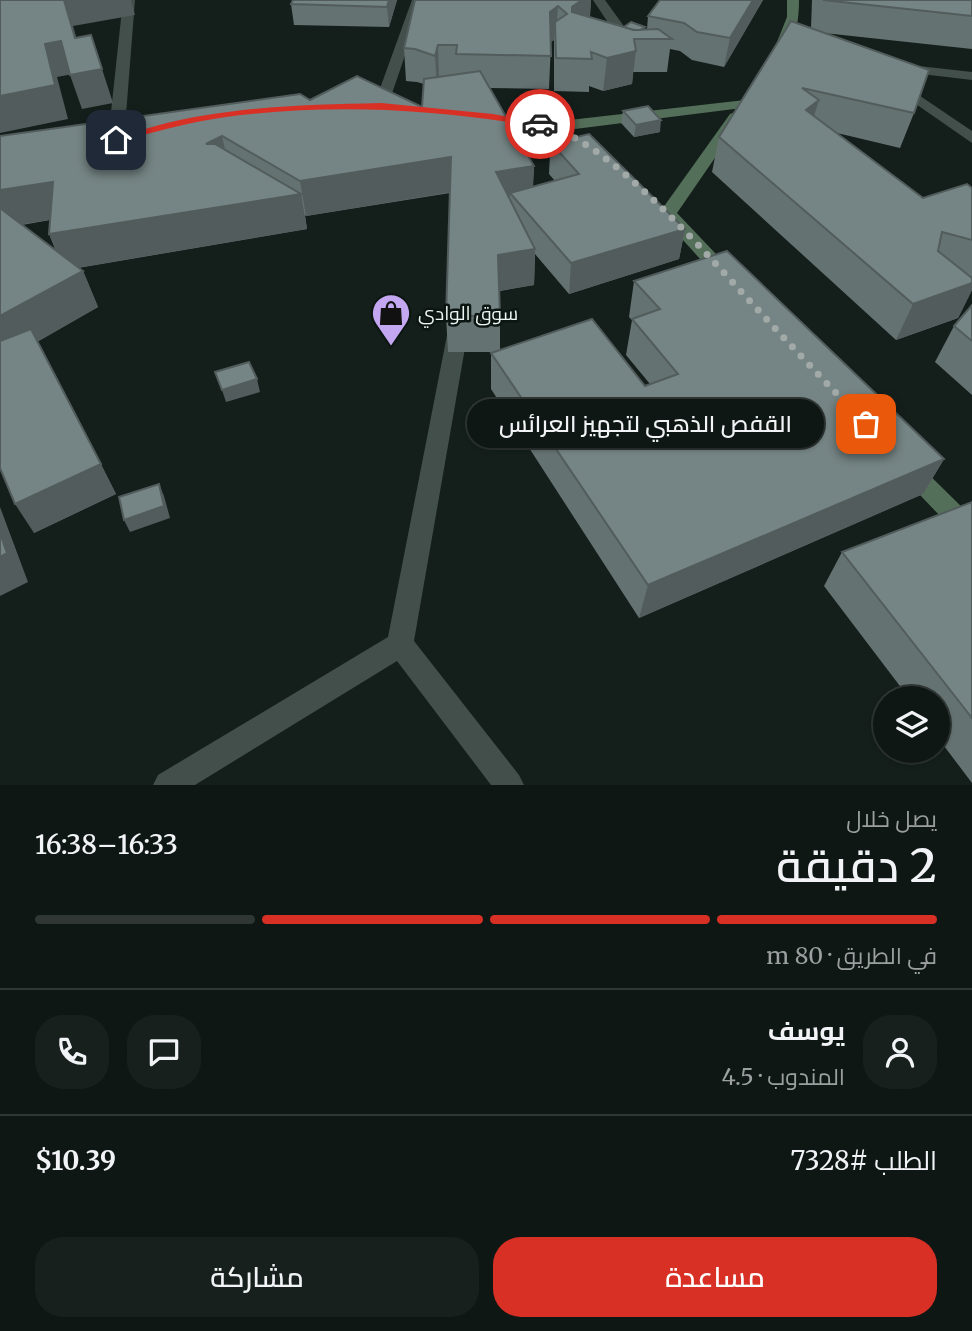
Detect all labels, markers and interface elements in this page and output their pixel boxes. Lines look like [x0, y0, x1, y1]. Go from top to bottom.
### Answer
courier [505, 89, 575, 159]
icon: car [521, 105, 559, 143]
pin [86, 110, 146, 170]
icon: home [97, 121, 135, 159]
shop icon: سوق الوادي [370, 292, 412, 347]
place label: سوق الوادي [418, 301, 518, 328]
pin [836, 394, 896, 454]
callout: القفص الذهبي لتجهيز العرائس [467, 400, 824, 448]
icon: bag [847, 405, 885, 443]
text: القفص الذهبي لتجهيز العرائس [499, 409, 792, 438]
map controls [873, 686, 950, 763]
button: layers [873, 686, 950, 763]
text: يصل خلال [846, 804, 937, 833]
text: 16:33–16:38 [35, 828, 178, 861]
text: 2 دقيقة [776, 837, 937, 895]
text: في الطريق · 80 m [766, 941, 937, 970]
text: يوسف [768, 1014, 845, 1047]
button: phone [35, 1015, 109, 1089]
button: chat [127, 1015, 201, 1089]
button: person [863, 1015, 937, 1089]
text: المندوب · 4.5 [721, 1062, 845, 1091]
text: $10.39 [35, 1144, 116, 1177]
text: الطلب #7328 [790, 1144, 937, 1177]
button: مشاركة [35, 1237, 479, 1317]
button: مساعدة [493, 1237, 937, 1317]

